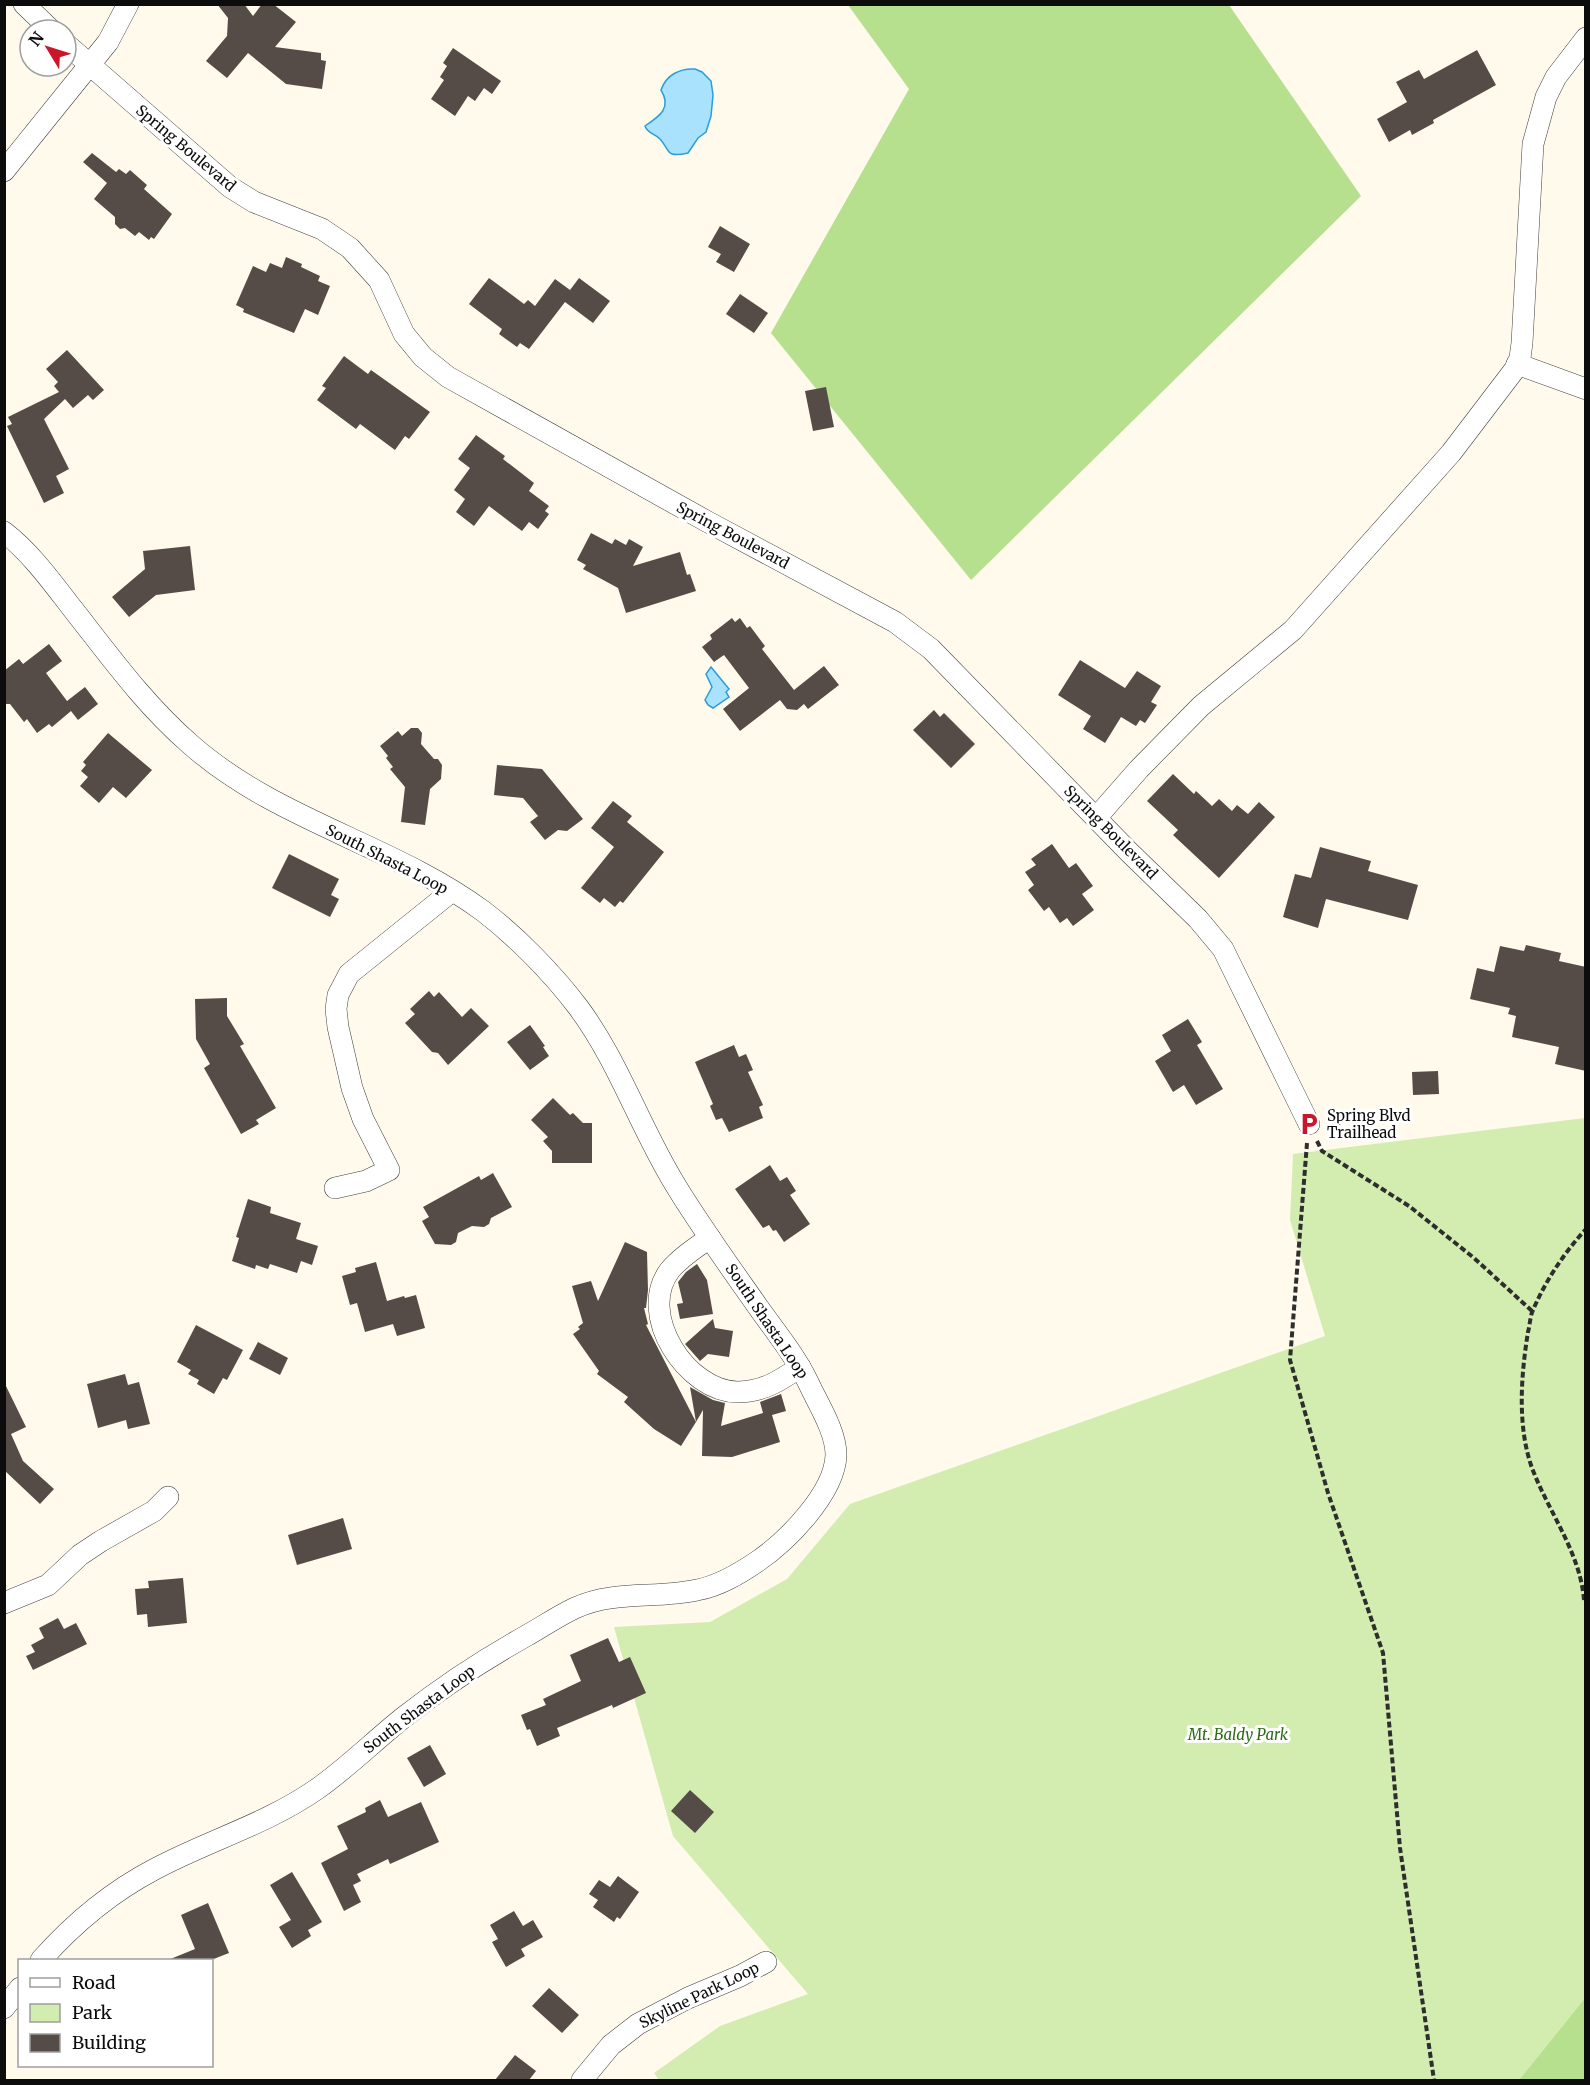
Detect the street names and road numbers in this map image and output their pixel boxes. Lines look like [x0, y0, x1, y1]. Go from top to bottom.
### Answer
street label: Spring Boulevard [132, 101, 240, 195]
street label: Spring Boulevard [673, 497, 793, 573]
street label: Spring Boulevard [1060, 781, 1162, 883]
street label: South Shasta Loop [323, 820, 451, 898]
street label: South Shasta Loop [721, 1260, 813, 1382]
street label: South Shasta Loop [360, 1661, 478, 1757]
street label: Skyline Park Loop [636, 1958, 762, 2032]

